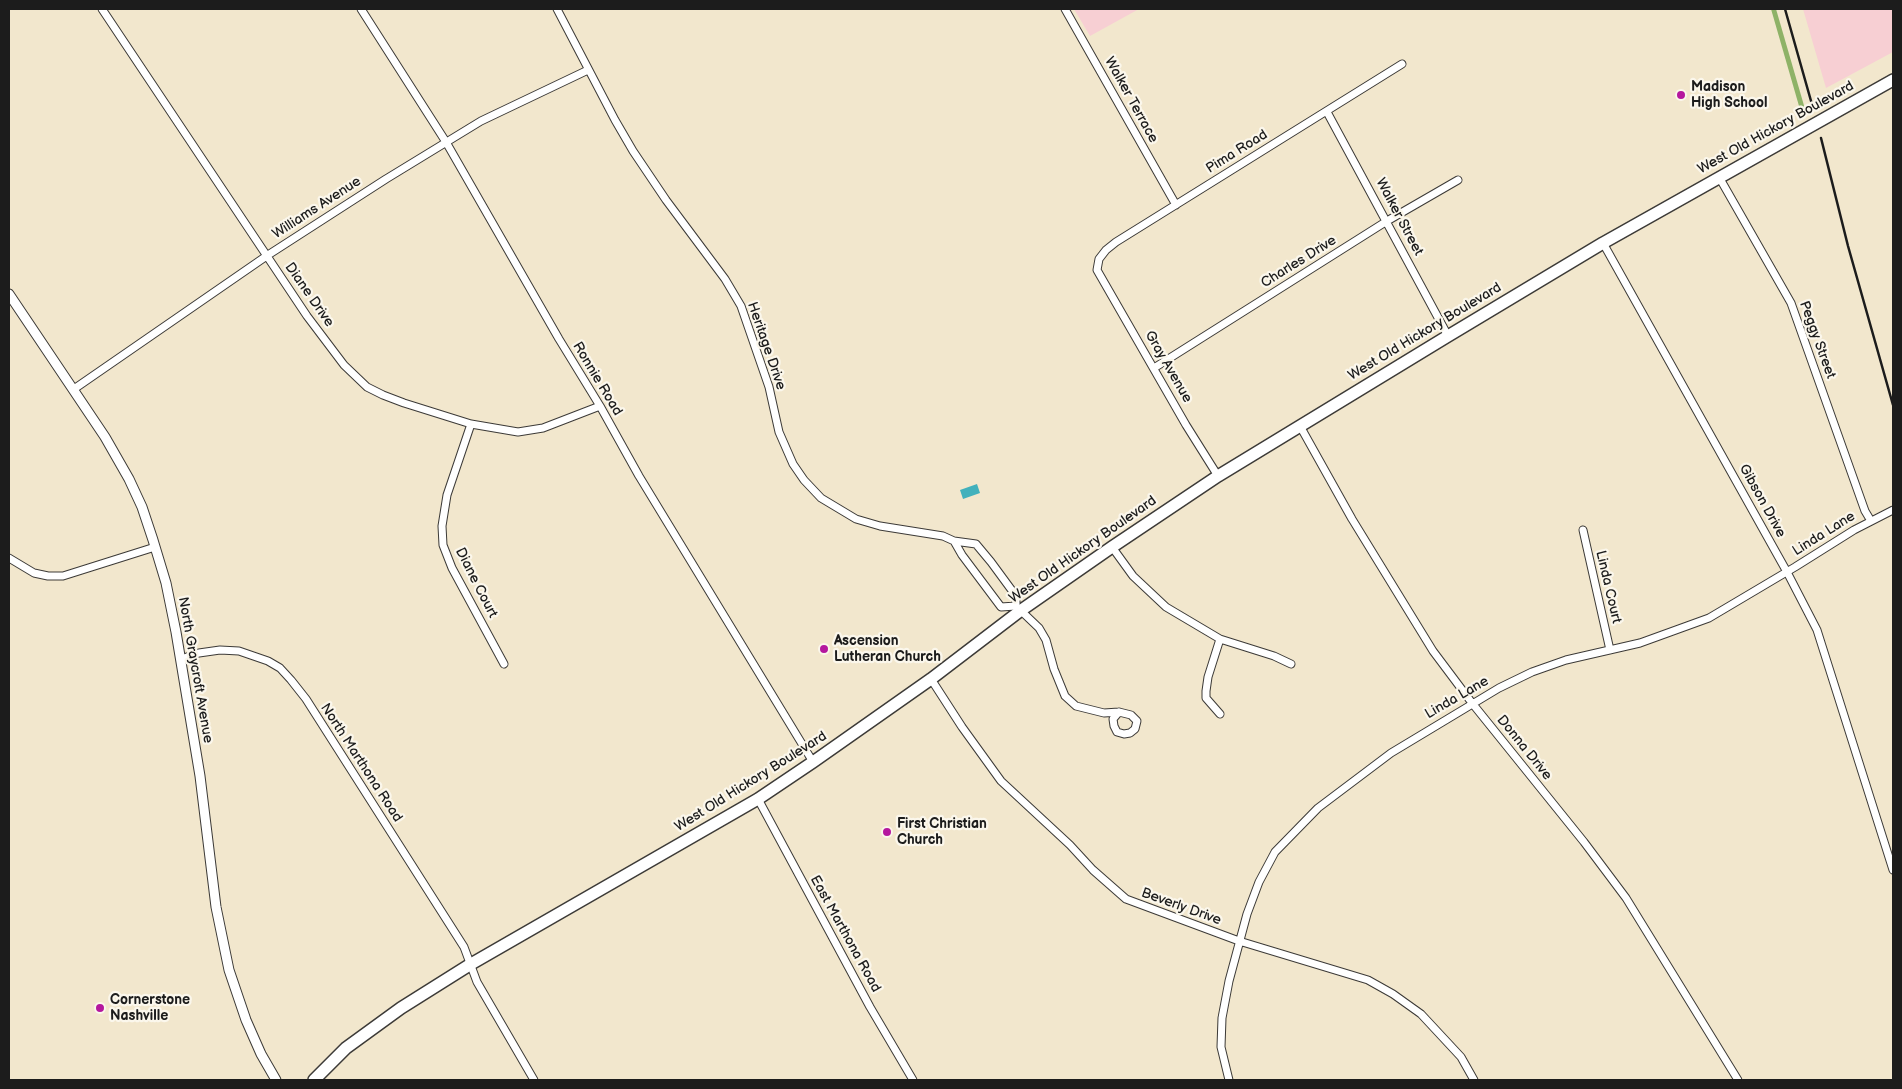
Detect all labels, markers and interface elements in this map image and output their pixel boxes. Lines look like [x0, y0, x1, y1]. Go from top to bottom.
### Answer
street label: Walker Terrace [1100, 54, 1162, 146]
street label: West Old Hickory Boulevard [1695, 78, 1857, 178]
place label: Madison High School [1691, 79, 1767, 111]
marker: Madison High School [1675, 89, 1687, 101]
street label: Pima Road [1203, 127, 1271, 177]
street label: Williams Avenue [270, 173, 364, 243]
street label: Walker Street [1372, 175, 1426, 259]
street label: Charles Drive [1258, 232, 1340, 292]
street label: Diane Drive [281, 260, 337, 330]
street label: West Old Hickory Boulevard [1345, 279, 1505, 385]
street label: Peggy Street [1795, 299, 1839, 381]
street label: Heritage Drive [743, 300, 789, 392]
street label: Gray Avenue [1141, 328, 1195, 406]
street label: Ronnie Road [568, 339, 626, 419]
street label: Gibson Drive [1735, 461, 1789, 541]
street label: West Old Hickory Boulevard [1006, 493, 1160, 607]
street label: Linda Lane [1790, 508, 1858, 560]
street label: Diane Court [451, 545, 501, 621]
street label: Linda Court [1591, 549, 1625, 625]
street label: North Graycroft Avenue [174, 596, 216, 744]
place label: Ascension Lutheran Church [834, 633, 941, 666]
marker: Ascension Lutheran Church [818, 643, 830, 655]
street label: Linda Lane [1422, 673, 1492, 723]
street label: North Marthona Road [316, 700, 406, 826]
street label: Donna Drive [1493, 712, 1555, 784]
street label: West Old Hickory Boulevard [672, 728, 830, 836]
place label: First Christian Church [897, 816, 987, 849]
marker: First Christian Church [881, 826, 893, 838]
street label: East Marthona Road [806, 873, 884, 995]
street label: Beverly Drive [1139, 885, 1223, 929]
place label: Cornerstone Nashville [110, 992, 190, 1024]
marker: Cornerstone Nashville [94, 1002, 106, 1014]

